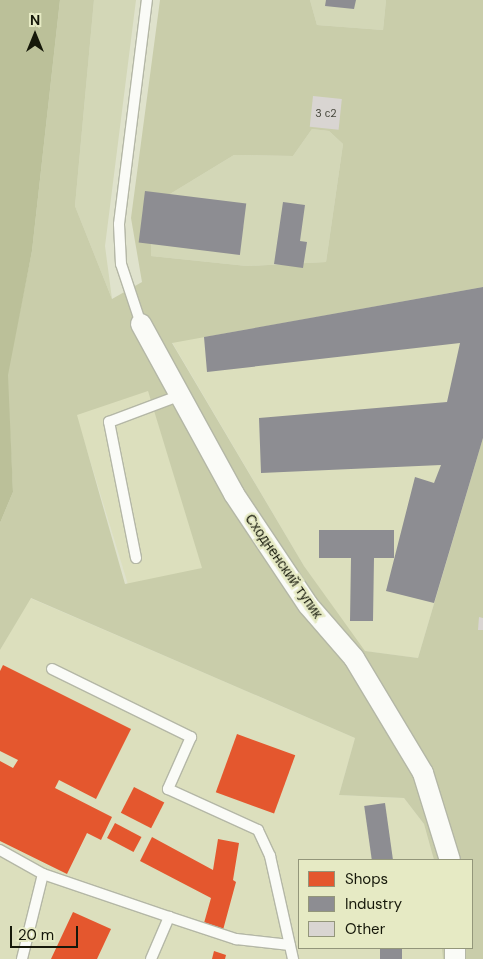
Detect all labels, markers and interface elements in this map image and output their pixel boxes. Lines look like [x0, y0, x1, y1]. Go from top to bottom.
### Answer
north arrow [10, 10, 60, 60]
text: N [30, 11, 40, 29]
house number: 3 с2 [315, 106, 337, 120]
street label: Сходненский тупик [242, 511, 326, 621]
legend [298, 859, 473, 949]
text: Shops [345, 869, 388, 889]
text: Industry [345, 894, 402, 914]
scale bar [12, 916, 80, 948]
text: Other [345, 919, 385, 939]
text: 20 m [18, 925, 54, 945]

